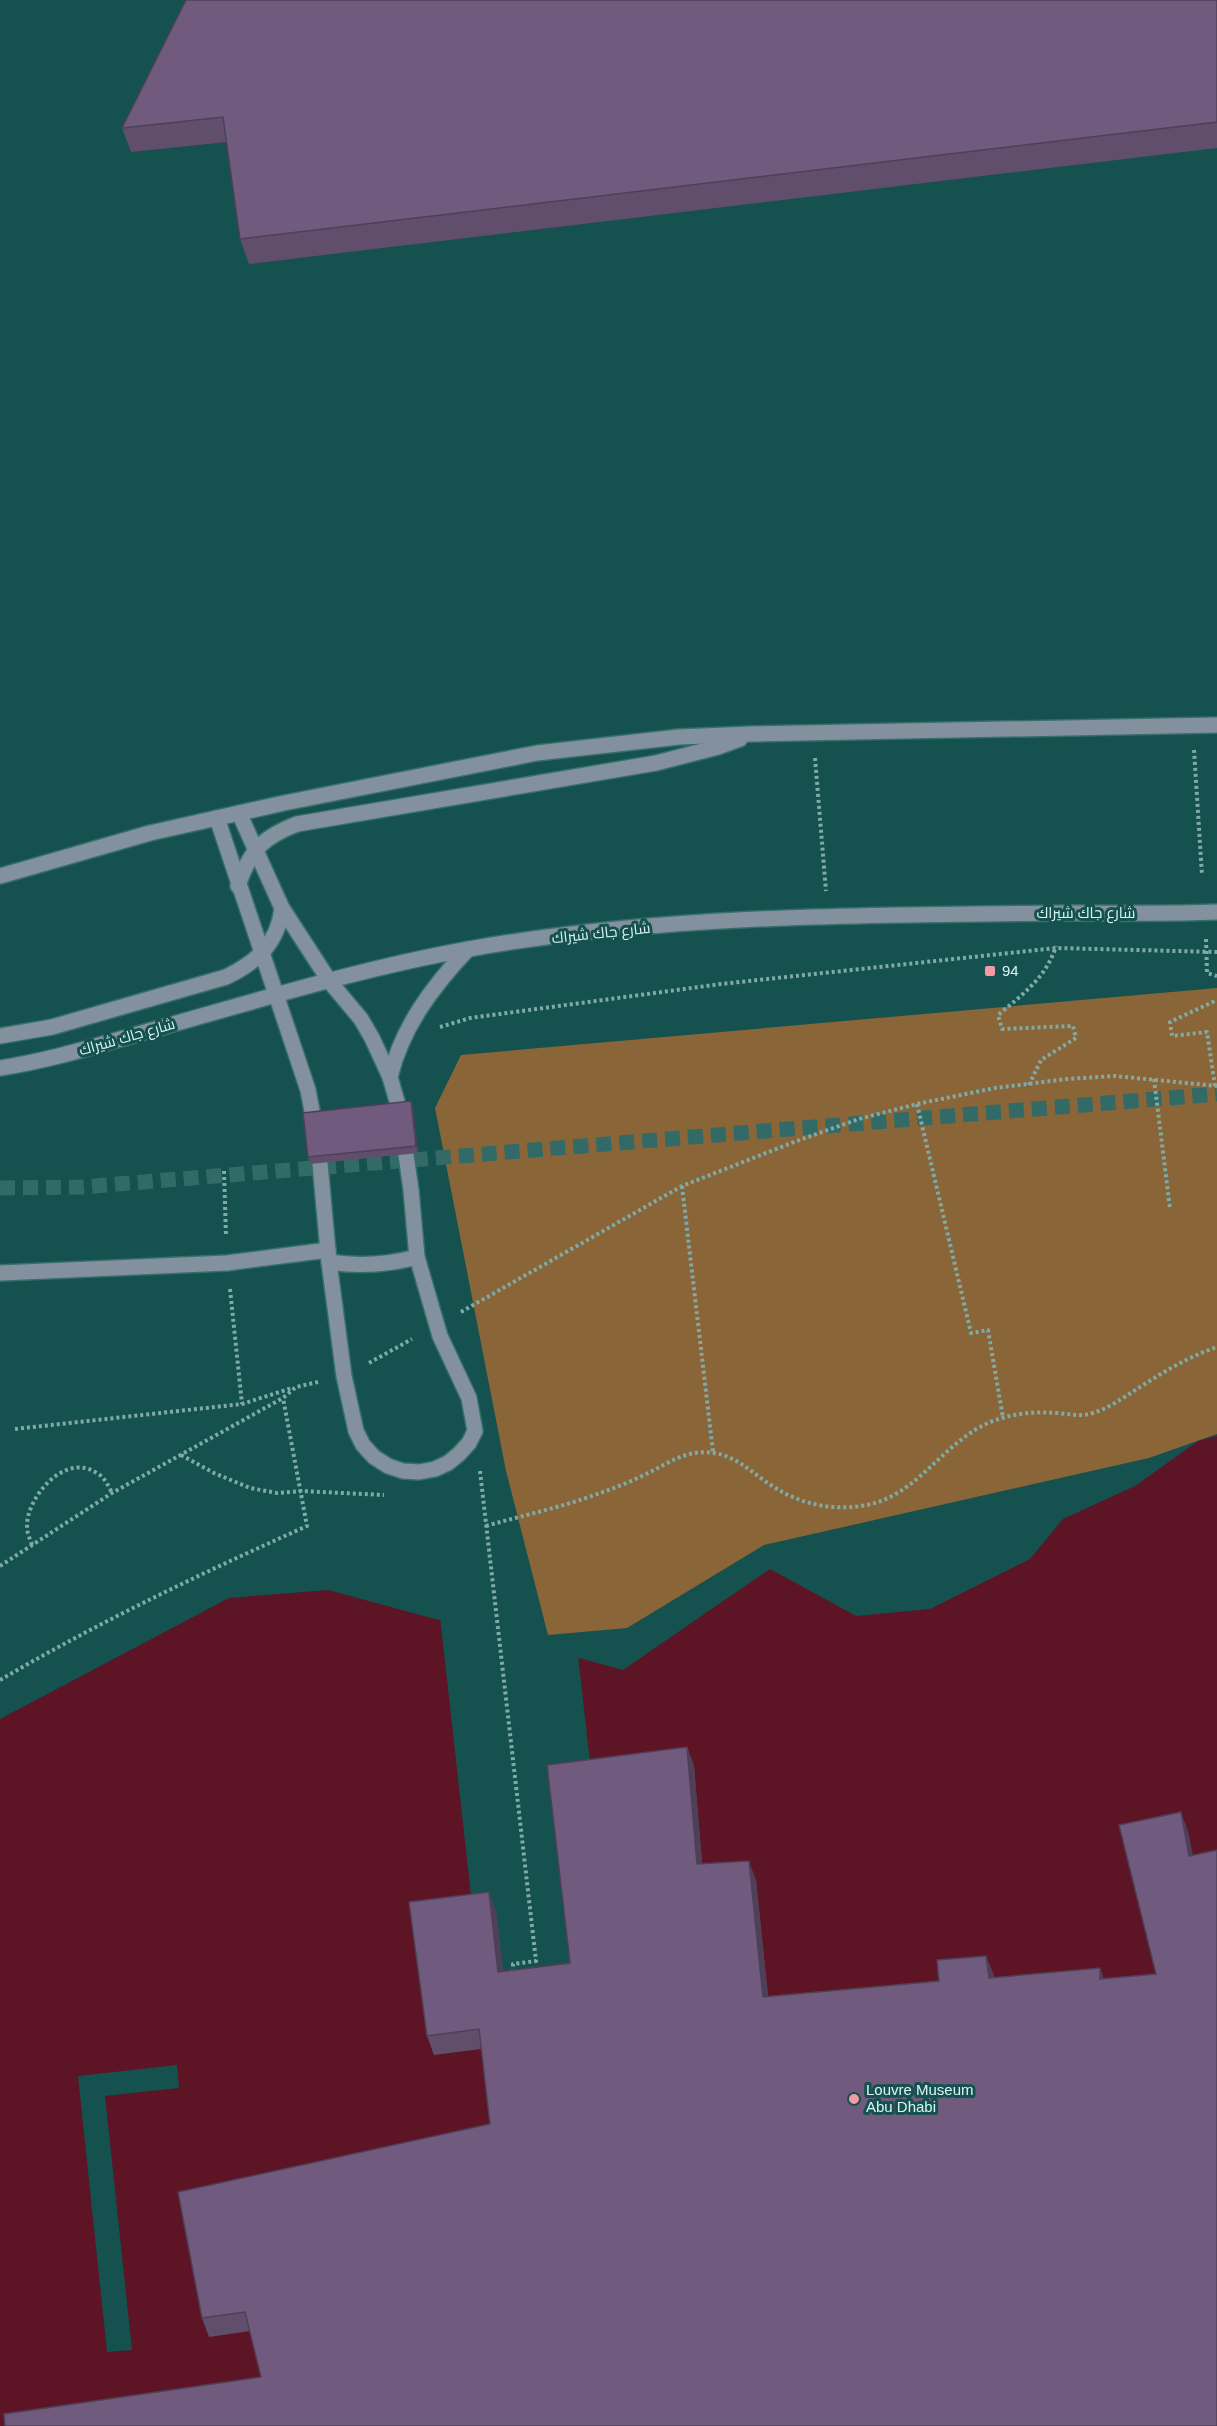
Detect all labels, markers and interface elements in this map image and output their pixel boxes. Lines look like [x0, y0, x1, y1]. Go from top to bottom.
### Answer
street label: شارع جاك شيراك [1036, 904, 1136, 924]
street label: شارع جاك شيراك [551, 919, 651, 949]
place label: 94 [1002, 962, 1019, 979]
marker: 94 [983, 964, 997, 978]
street label: شارع جاك شيراك [77, 1015, 178, 1061]
place label: Louvre Museum Abu Dhabi [866, 2081, 974, 2115]
marker: Louvre Museum Abu Dhabi [847, 2092, 861, 2106]

